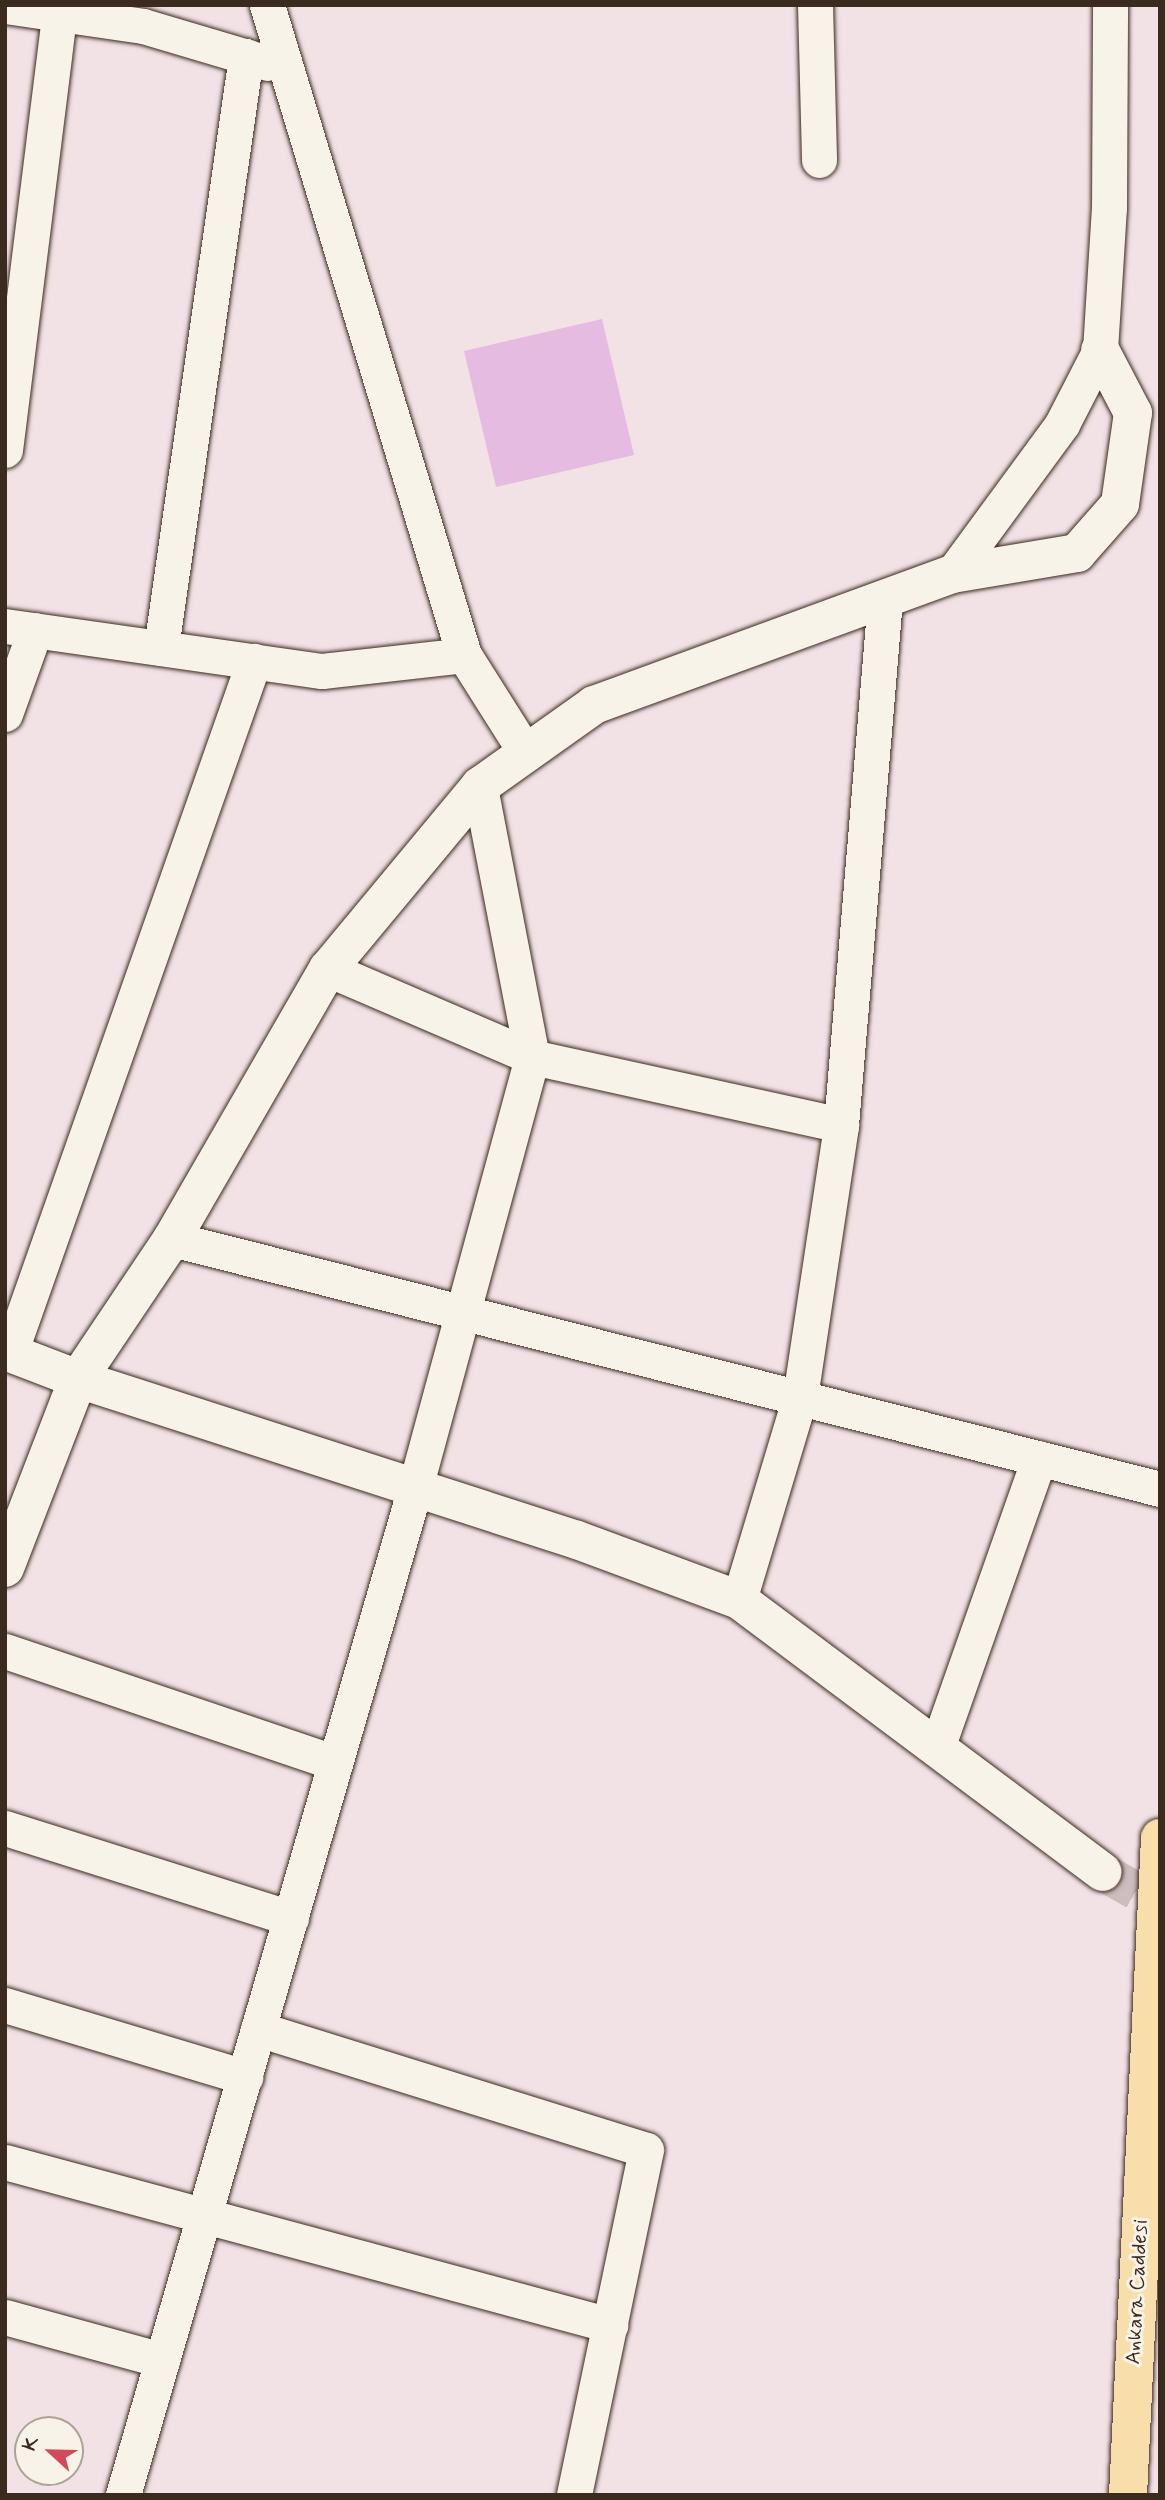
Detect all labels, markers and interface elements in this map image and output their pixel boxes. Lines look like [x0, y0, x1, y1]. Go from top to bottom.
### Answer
street label: Ankara Caddesi [1121, 2219, 1153, 2365]
north arrow [14, 2416, 84, 2486]
text: K [17, 2433, 45, 2455]

